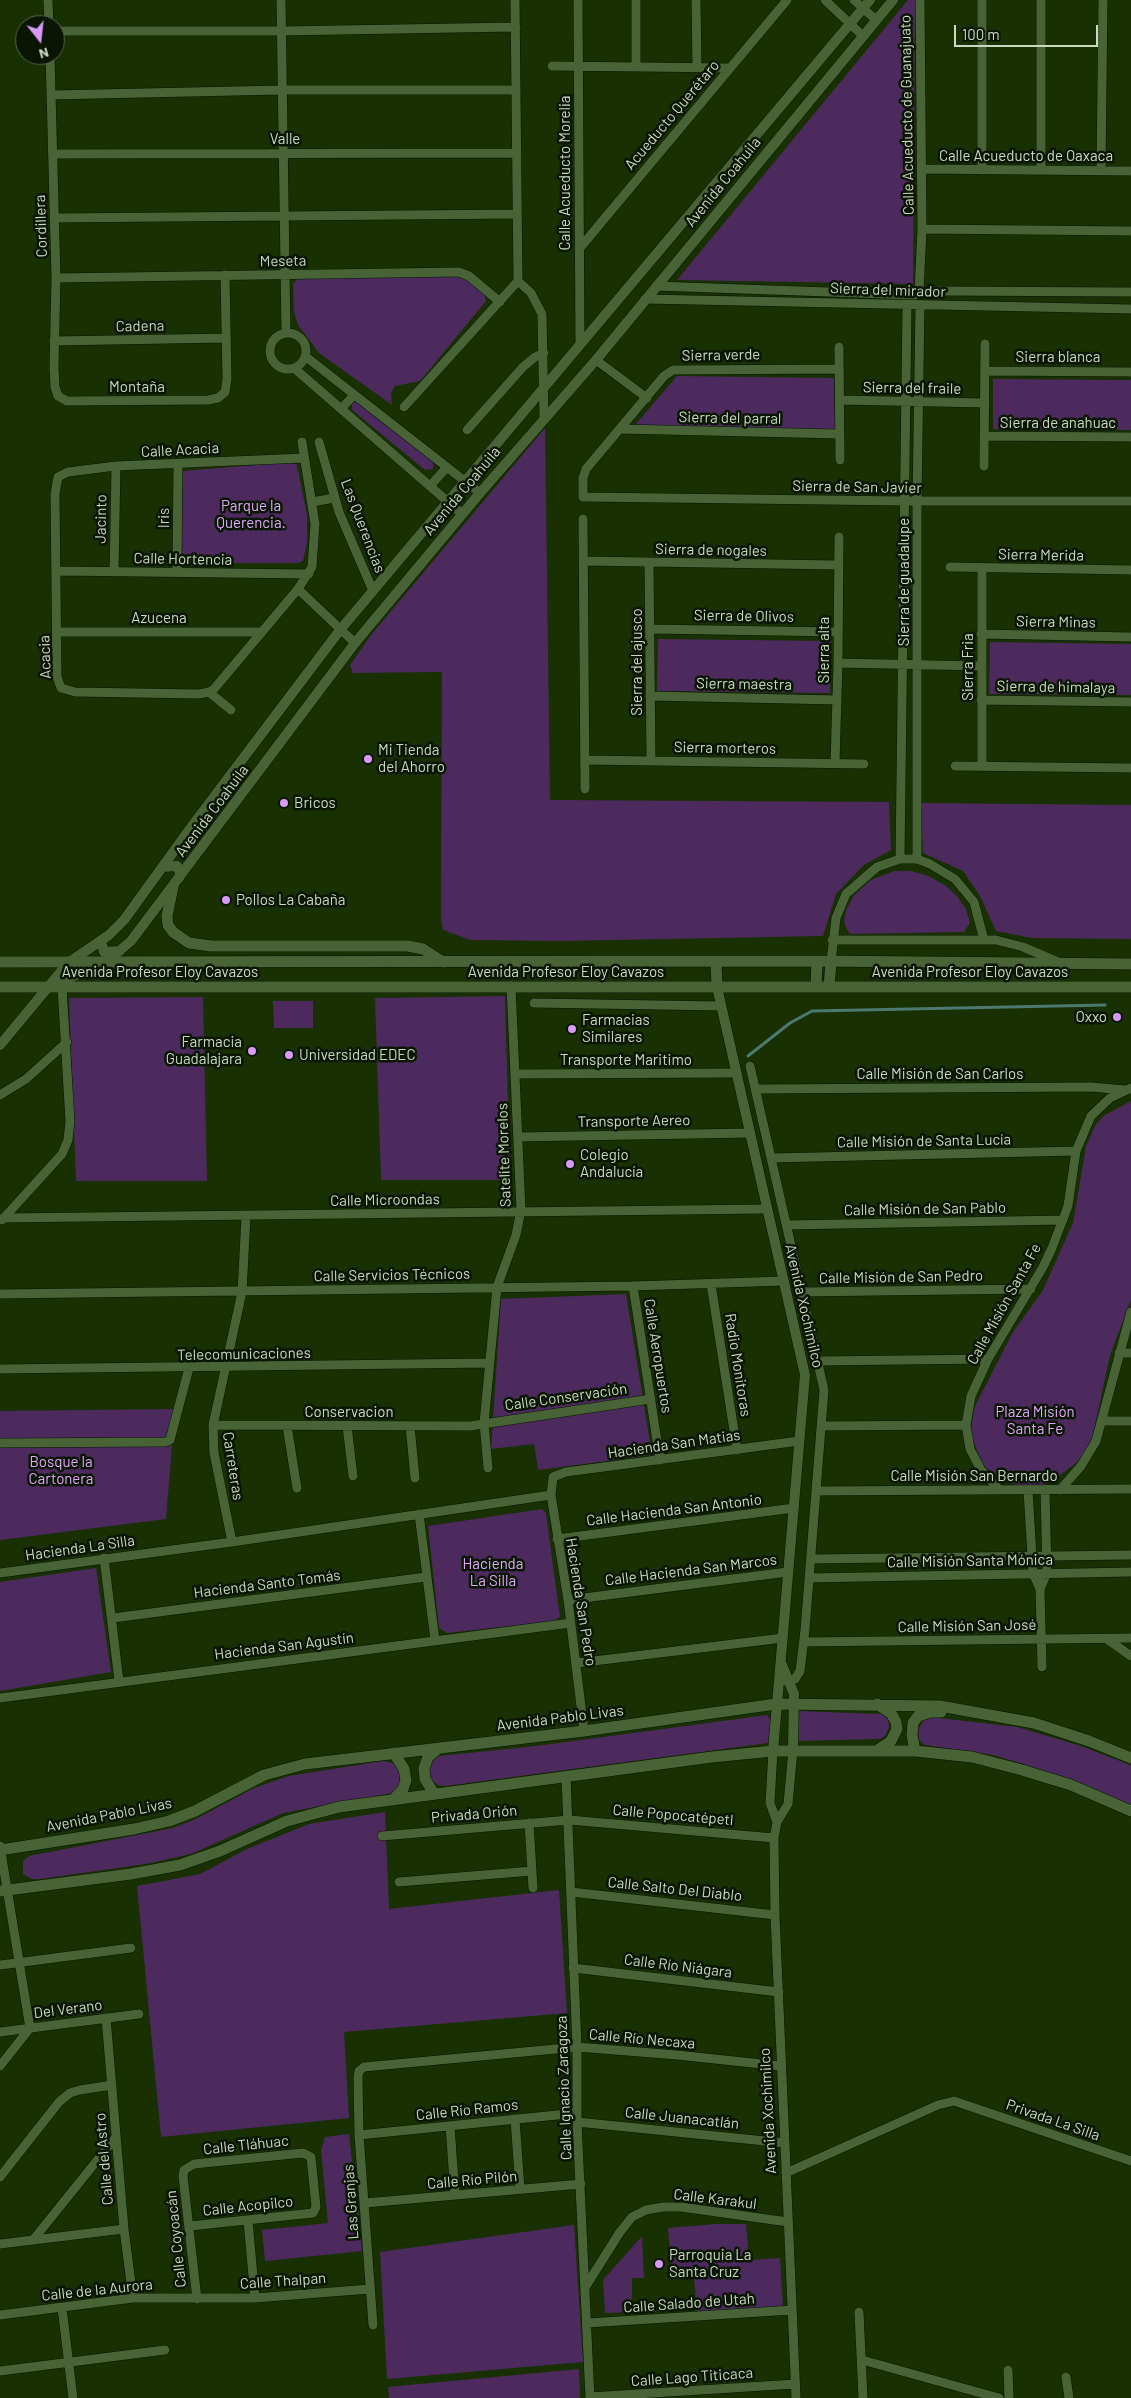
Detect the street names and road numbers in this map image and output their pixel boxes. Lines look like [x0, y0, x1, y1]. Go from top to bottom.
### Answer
street label: Calle Acueducto de Guanajuato [896, 15, 918, 215]
street label: Acueducto Querétaro [621, 56, 723, 174]
street label: Calle Acueducto Morelia [556, 96, 574, 250]
street label: Valle [270, 130, 300, 148]
street label: Avenida Coahuila [681, 133, 765, 231]
street label: Calle Acueducto de Oaxaca [939, 147, 1113, 165]
street label: Cordillera [31, 194, 51, 258]
street label: Meseta [259, 252, 307, 270]
street label: Sierra del mirador [830, 279, 946, 301]
street label: Cadena [116, 317, 164, 335]
street label: Sierra verde [682, 345, 760, 365]
street label: Sierra blanca [1016, 348, 1100, 366]
street label: Montaña [109, 378, 165, 396]
street label: Sierra del fraile [863, 378, 961, 398]
street label: Sierra del parral [678, 408, 782, 428]
street label: Sierra de anahuac [1000, 414, 1116, 432]
street label: Calle Acacia [140, 439, 220, 461]
street label: Avenida Coahuila [420, 443, 504, 539]
street label: Las Querencias [337, 477, 389, 575]
street label: Sierra de San Javier [792, 477, 922, 497]
street label: Jacinto [92, 494, 110, 544]
street label: Iris [155, 508, 173, 528]
street label: Sierra de guadalupe [895, 518, 913, 646]
street label: Sierra de nogales [655, 540, 767, 560]
street label: Sierra Merida [998, 545, 1084, 565]
street label: Calle Hortencia [133, 549, 233, 569]
street label: Sierra de Olivos [694, 606, 794, 626]
street label: Sierra del ajusco [628, 608, 646, 716]
street label: Azucena [131, 609, 187, 627]
street label: Sierra Minas [1016, 612, 1096, 632]
street label: Sierra alta [815, 617, 833, 683]
street label: Sierra Fria [959, 633, 977, 701]
street label: Acacia [35, 635, 55, 679]
street label: Sierra maestra [696, 674, 792, 694]
street label: Sierra de himalaya [996, 677, 1116, 697]
street label: Sierra morteros [674, 738, 776, 758]
street label: Avenida Coahuila [172, 762, 252, 860]
street label: Avenida Profesor Eloy Cavazos [62, 963, 258, 981]
street label: Avenida Profesor Eloy Cavazos [468, 963, 664, 981]
street label: Avenida Profesor Eloy Cavazos [872, 963, 1068, 981]
street label: Transporte Maritimo [560, 1051, 692, 1069]
street label: Calle Misión de San Carlos [857, 1065, 1023, 1083]
street label: Satelite Morelos [493, 1103, 515, 1207]
street label: Transporte Aereo [577, 1111, 691, 1131]
street label: Calle Misión de Santa Lucía [837, 1130, 1011, 1152]
street label: Calle Microondas [330, 1190, 440, 1210]
street label: Calle Misión de San Pablo [844, 1199, 1006, 1219]
street label: Calle Misión Santa Fe [963, 1240, 1045, 1368]
street label: Avenida Xochimilco [781, 1242, 827, 1370]
street label: Calle Servicios Técnicos [314, 1265, 470, 1285]
street label: Calle Misión de San Pedro [819, 1267, 983, 1287]
street label: Calle Aeropuertos [640, 1297, 676, 1415]
street label: Radio Monitoras [721, 1312, 755, 1418]
street label: Telecomunicaciones [177, 1344, 311, 1364]
street label: Calle Conservación [504, 1380, 628, 1414]
street label: Conservacion [305, 1403, 393, 1421]
street label: Hacienda San Matias [606, 1426, 742, 1462]
street label: Carreteras [219, 1431, 247, 1501]
street label: Calle Misión San Bernardo [890, 1467, 1058, 1485]
street label: Calle Hacienda San Antonio [585, 1490, 763, 1530]
street label: Hacienda La Silla [24, 1531, 136, 1565]
street label: Hacienda San Pedro [562, 1537, 600, 1667]
street label: Calle Hacienda San Marcos [604, 1551, 778, 1589]
street label: Calle Misión Santa Mónica [887, 1551, 1053, 1571]
street label: Hacienda Santo Tomás [193, 1566, 341, 1602]
street label: Calle Misión San José [897, 1616, 1037, 1636]
street label: Hacienda San Agustín [213, 1629, 355, 1663]
street label: Avenida Pablo Livas [495, 1701, 625, 1735]
street label: Avenida Pablo Livas [45, 1794, 173, 1836]
street label: Privada Orión [430, 1801, 518, 1827]
street label: Calle Popocatépetl [612, 1801, 734, 1829]
street label: Calle Salto Del Diablo [607, 1873, 743, 1905]
street label: Calle Río Niágara [623, 1950, 733, 1982]
street label: Del Verano [33, 1996, 103, 2022]
street label: Calle Ignacio Zaragoza [552, 2015, 576, 2161]
street label: Calle Río Necaxa [588, 2025, 696, 2053]
street label: Avenida Xochimilco [756, 2047, 780, 2175]
street label: Calle Río Ramos [415, 2096, 519, 2124]
street label: Privada La Silla [1004, 2096, 1102, 2144]
street label: Calle Juanacatlán [624, 2103, 740, 2133]
street label: Calle del Astro [91, 2112, 117, 2206]
street label: Calle Tláhuac [202, 2132, 290, 2158]
street label: Las Granjas [339, 2164, 363, 2240]
street label: Calle Río Pilón [426, 2167, 518, 2193]
street label: Calle Karakul [672, 2185, 758, 2213]
street label: Calle Coyoacán [162, 2190, 190, 2288]
street label: Calle Acopilco [202, 2192, 294, 2220]
street label: Calle Thalpan [239, 2269, 327, 2293]
street label: Calle de la Aurora [41, 2275, 153, 2305]
street label: Calle Salado de Utah [623, 2289, 755, 2317]
street label: Calle Lago Titicaca [630, 2364, 754, 2390]

